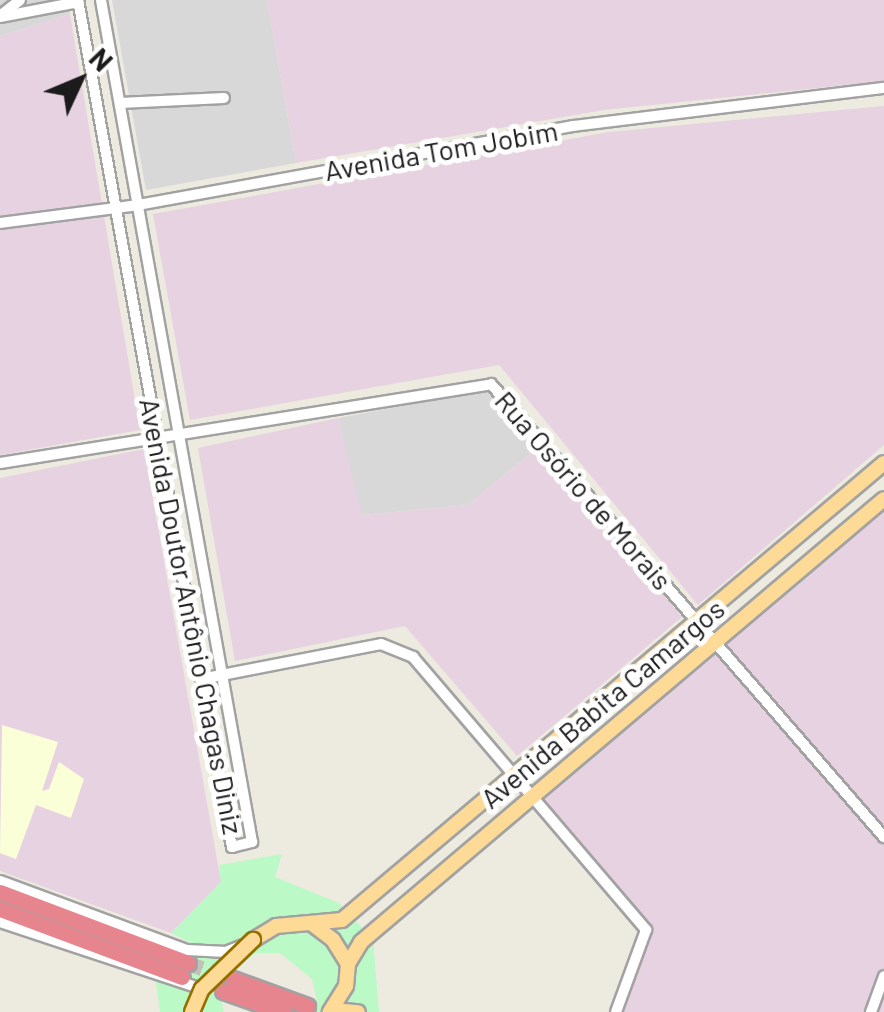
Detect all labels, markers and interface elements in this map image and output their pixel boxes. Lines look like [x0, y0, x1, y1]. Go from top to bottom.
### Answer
north arrow [30, 30, 130, 130]
text: N [83, 41, 120, 78]
street label: Avenida Tom Jobim [322, 113, 560, 187]
street label: Rua Osório de Morais [489, 384, 679, 596]
street label: Avenida Doutor Antônio Chagas Diniz [133, 395, 251, 837]
street label: Avenida Babita Camargos [473, 591, 731, 815]

